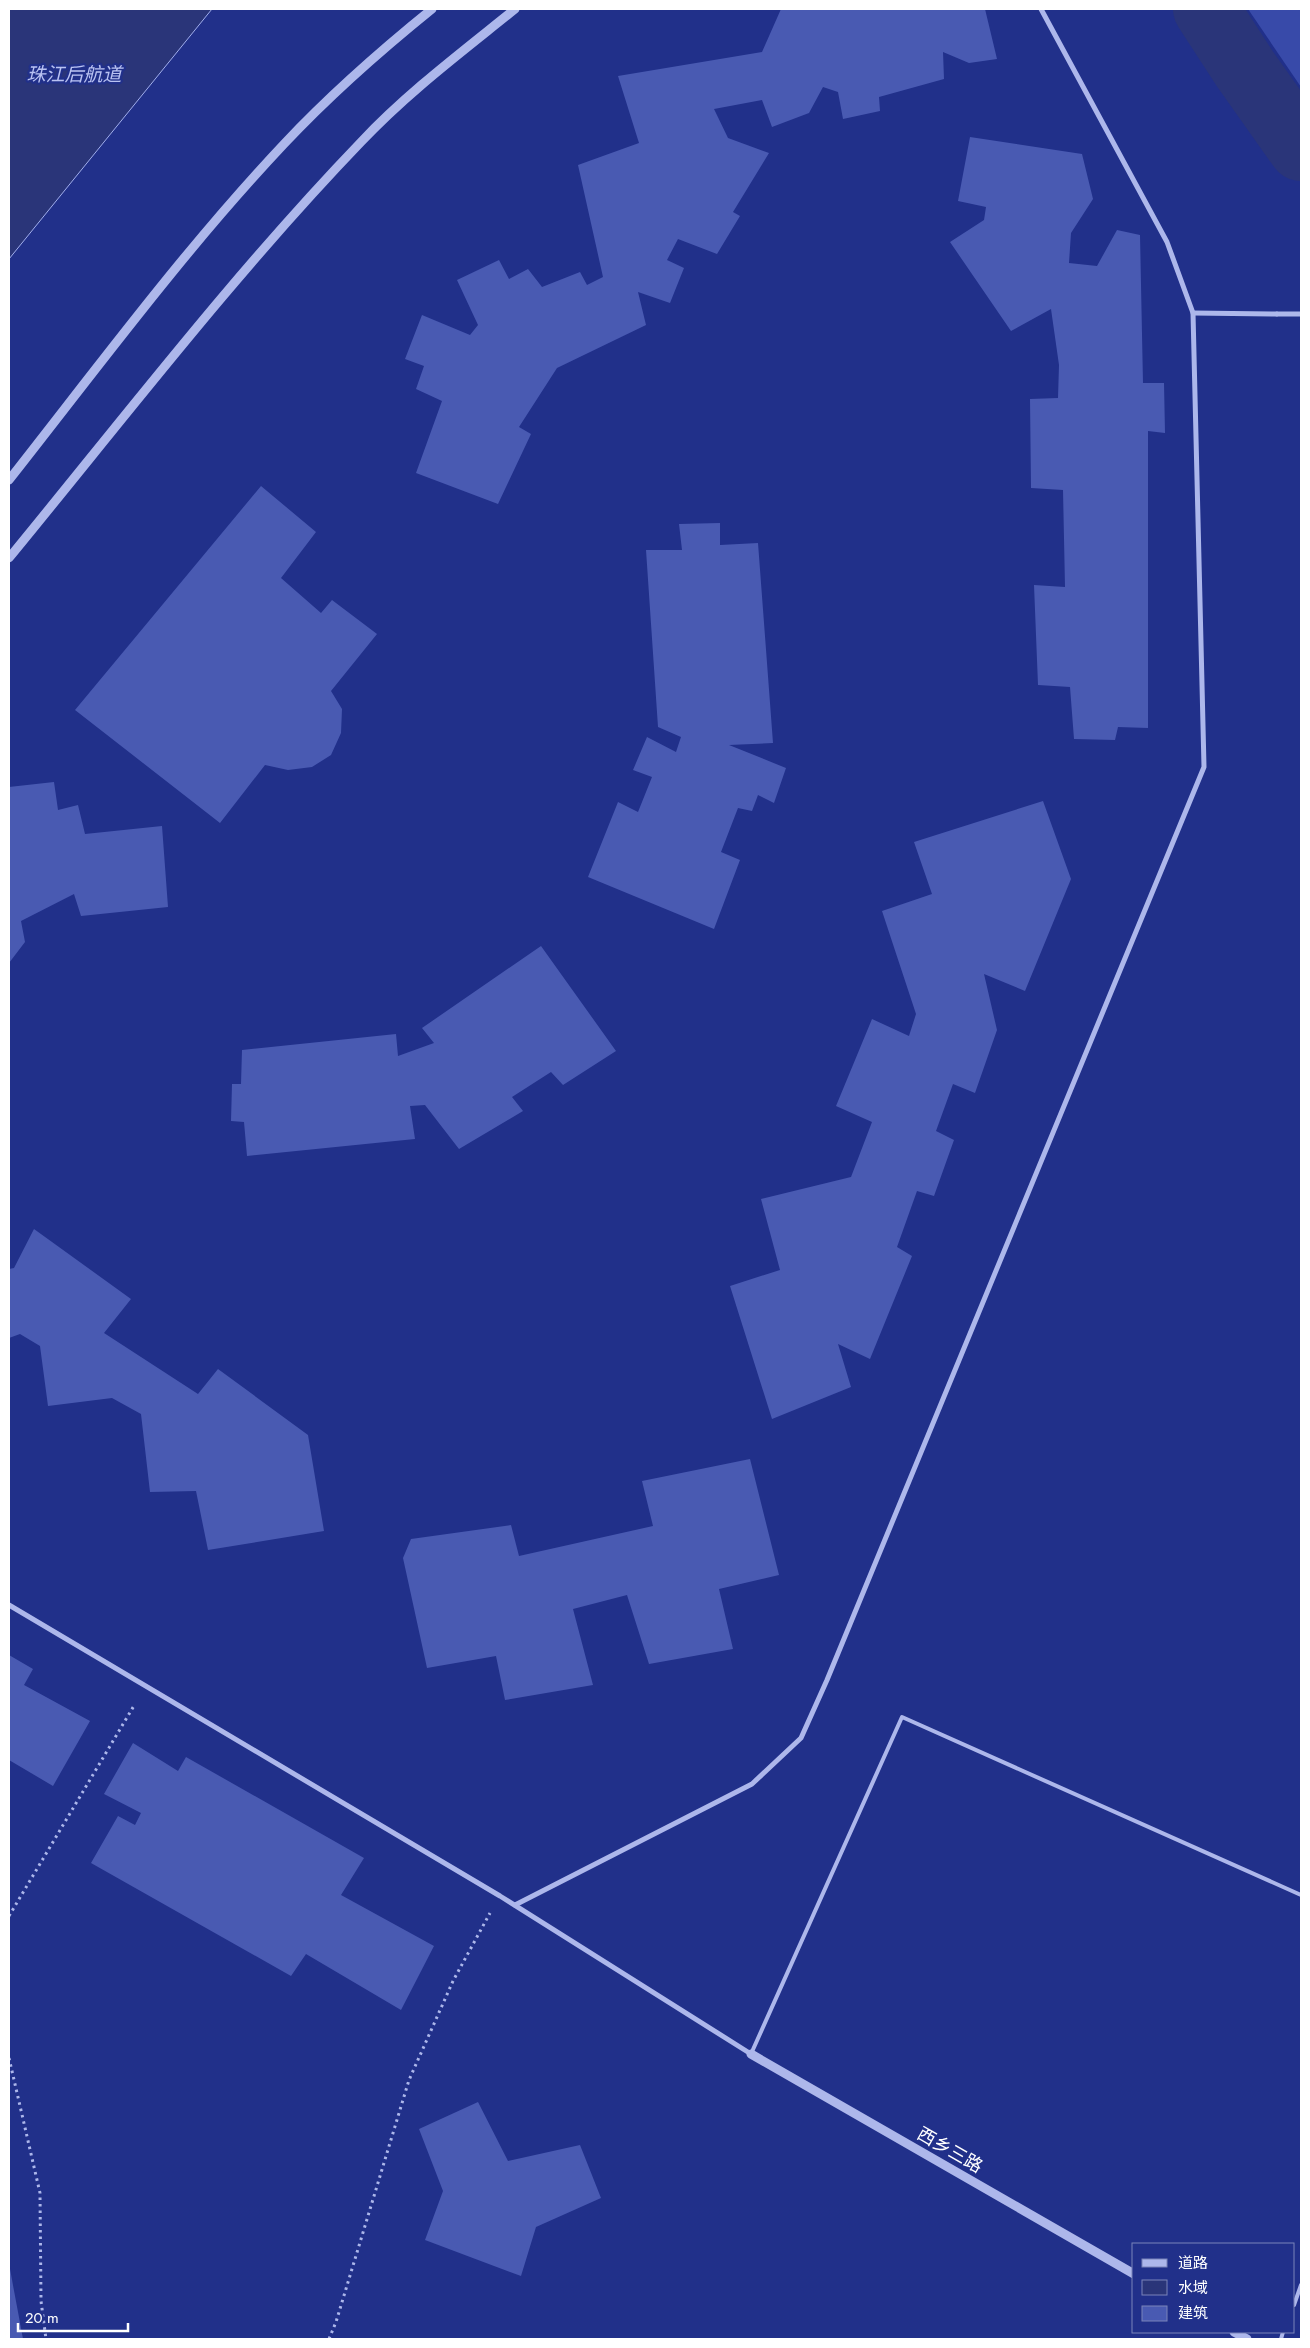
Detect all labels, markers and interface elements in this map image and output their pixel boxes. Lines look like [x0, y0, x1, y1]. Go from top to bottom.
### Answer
water label: 珠江后航道 [26, 61, 124, 88]
street label: 西乡三路 [912, 2121, 988, 2179]
legend [1132, 2243, 1295, 2333]
text: 道路 [1178, 2252, 1208, 2274]
text: 水域 [1178, 2277, 1208, 2299]
scale bar [18, 2300, 128, 2332]
text: 建筑 [1178, 2302, 1208, 2324]
text: 20 m [25, 2307, 59, 2329]

